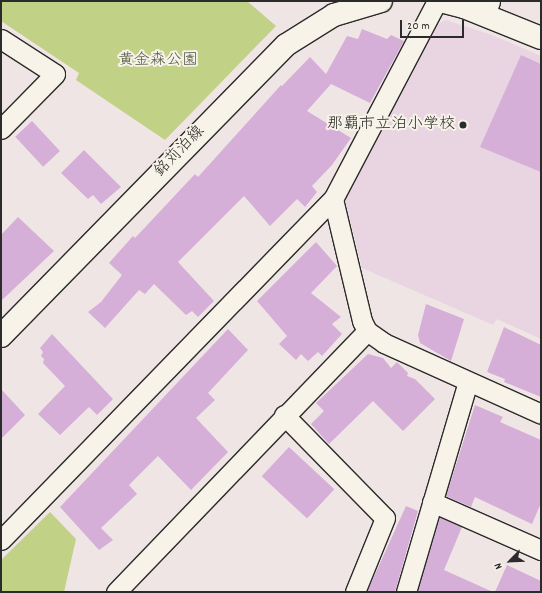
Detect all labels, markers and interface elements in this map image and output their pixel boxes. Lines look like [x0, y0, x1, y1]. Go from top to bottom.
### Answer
scale bar [402, 12, 466, 38]
text: 20 m [407, 18, 430, 35]
park label: 黄金森公園 [118, 51, 198, 71]
place label: 那覇市立泊小学校 [327, 115, 455, 135]
marker: 那覇市立泊小学校 [458, 120, 468, 130]
street label: 銘苅泊線 [151, 122, 209, 182]
north arrow [490, 541, 530, 581]
text: N [491, 560, 507, 572]

